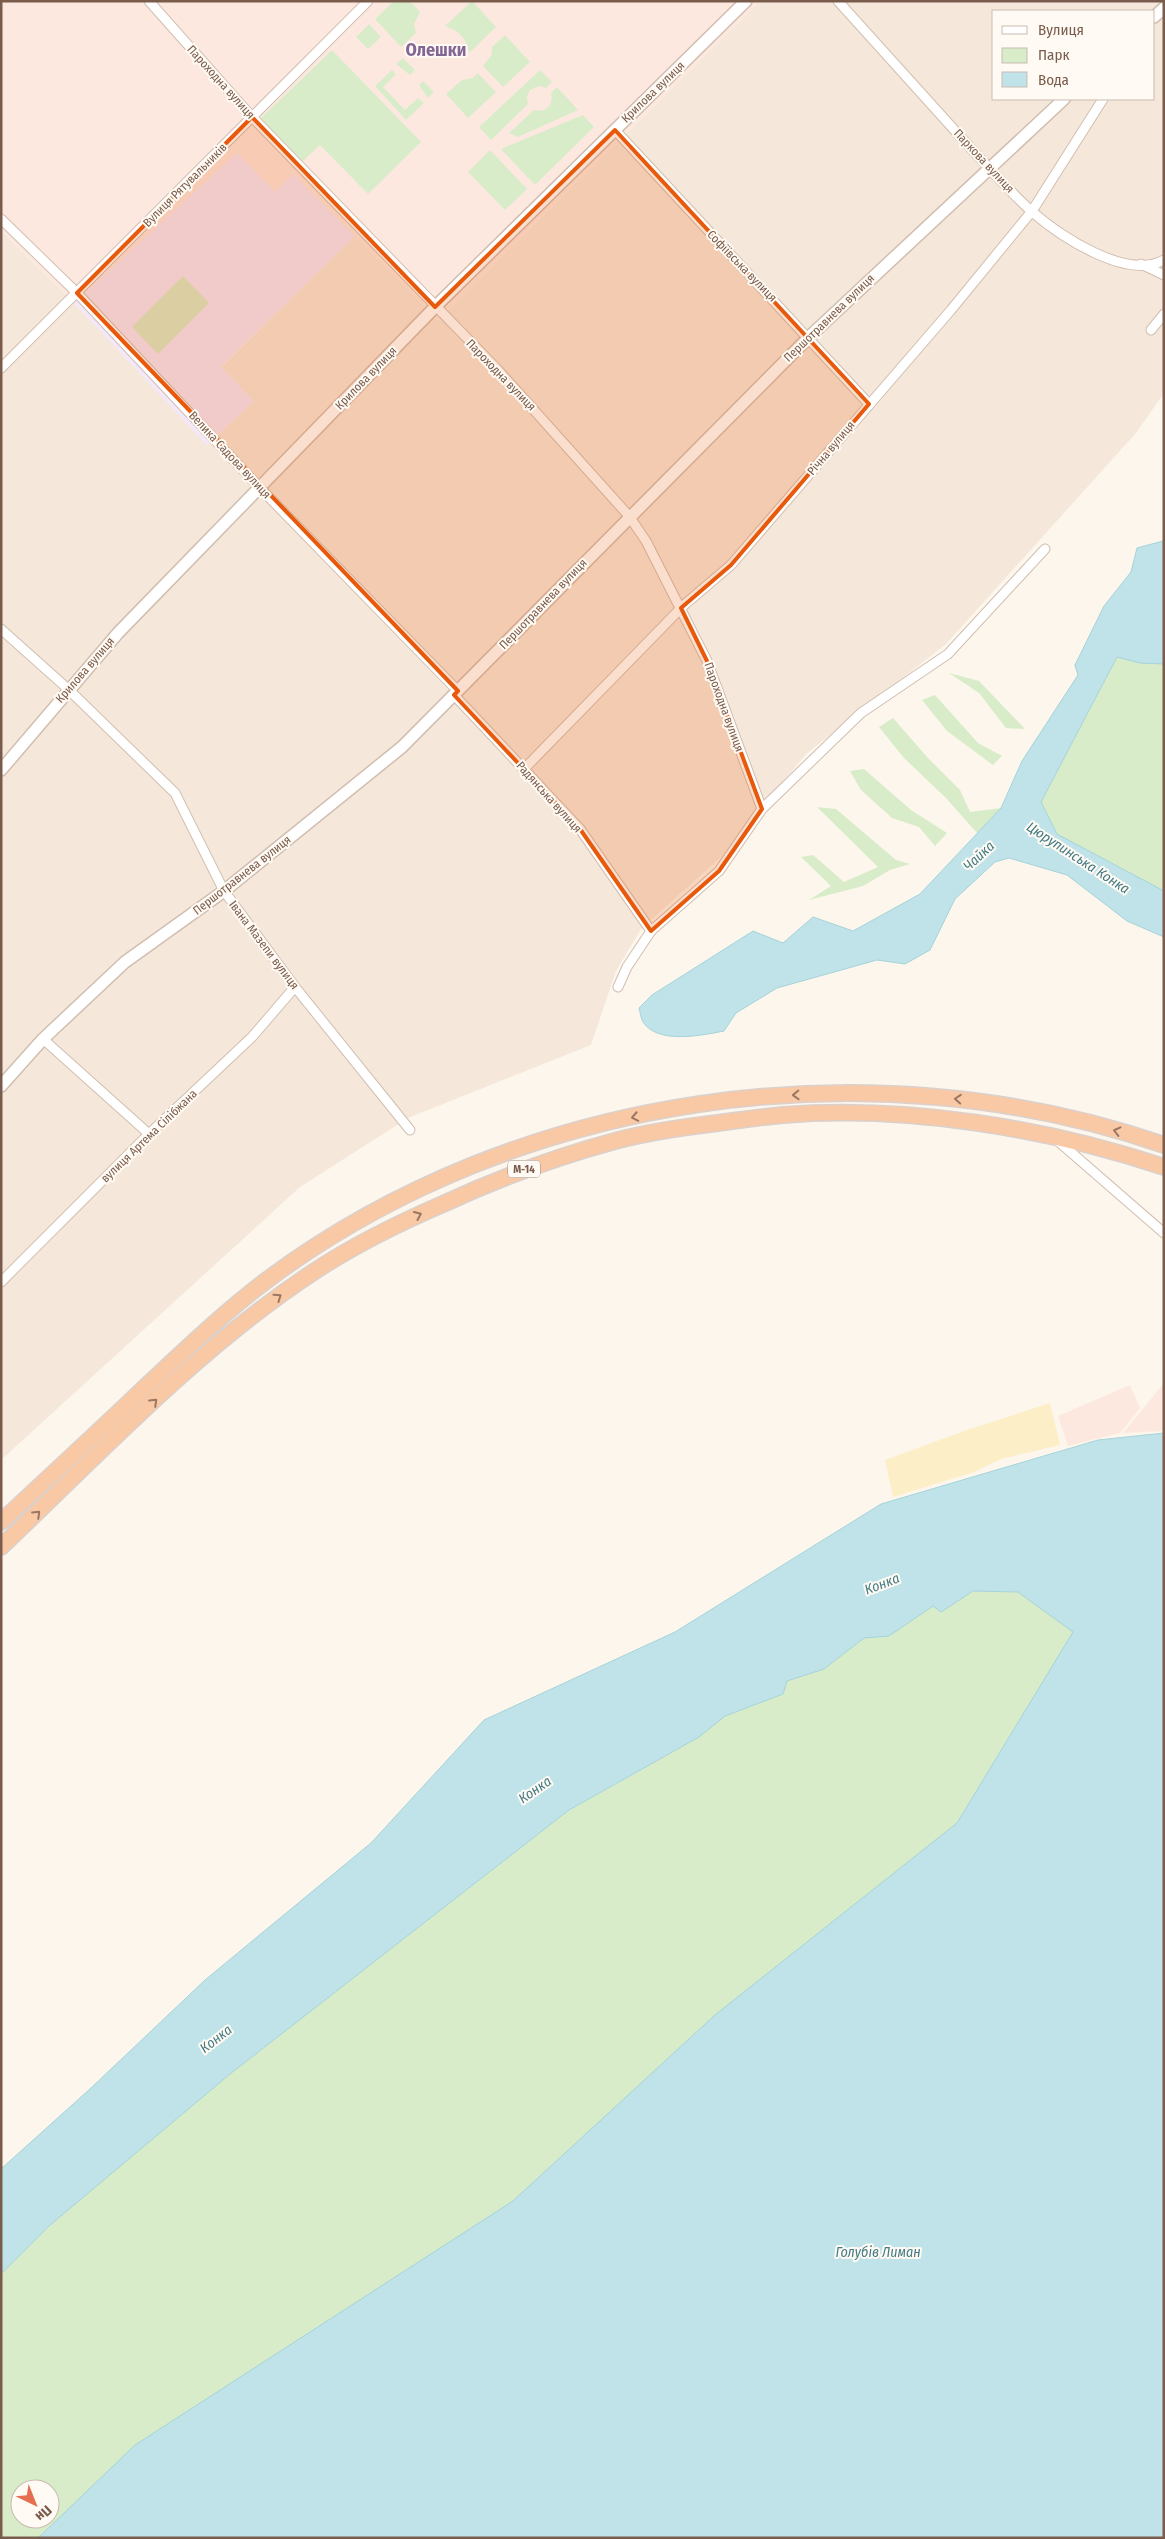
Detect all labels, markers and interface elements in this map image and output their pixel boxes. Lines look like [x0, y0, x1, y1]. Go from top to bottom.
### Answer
legend [992, 10, 1155, 100]
text: Вулиця [1038, 21, 1084, 39]
district label: Олешки [406, 39, 466, 61]
street label: Пароходна вулиця [184, 42, 258, 122]
text: Парк [1038, 46, 1069, 64]
street label: Крилова вулиця [619, 58, 687, 126]
text: Вода [1038, 71, 1069, 89]
street label: Паркова вулиця [951, 126, 1017, 196]
street label: Вулиця Рятувальників [140, 140, 230, 230]
street label: Софіївська вулиця [704, 227, 780, 305]
street label: Першотравнева вулиця [781, 271, 877, 365]
street label: Пароходна вулиця [463, 336, 539, 414]
street label: Крилова вулиця [332, 344, 400, 412]
street label: Велика Садова вулиця [186, 409, 274, 501]
street label: Річна вулиця [804, 418, 858, 478]
street label: Першотравнева вулиця [496, 556, 590, 652]
street label: Крилова вулиця [53, 634, 117, 706]
street label: Пароходна вулиця [701, 660, 747, 754]
street label: Радянська вулиця [513, 759, 585, 835]
water label: Цюрупинська Конка [1023, 818, 1133, 898]
street label: Першотравнева вулиця [190, 832, 294, 918]
water label: Чайка [960, 837, 998, 875]
street label: Івана Мазепи вулиця [226, 898, 302, 992]
street label: вулиця Артема Сілібжана [98, 1086, 200, 1185]
one-way arrow [792, 1090, 800, 1100]
one-way arrow [954, 1094, 962, 1105]
one-way arrow [631, 1111, 640, 1122]
one-way arrow [1114, 1126, 1122, 1136]
road number: М-14 [508, 1160, 540, 1178]
one-way arrow [413, 1210, 422, 1221]
one-way arrow [272, 1294, 282, 1303]
one-way arrow [149, 1399, 158, 1408]
one-way arrow [31, 1511, 40, 1520]
water label: Конка [862, 1570, 902, 1598]
water label: Конка [515, 1773, 555, 1807]
water label: Конка [197, 2021, 235, 2057]
water label: Голубів Лиман [835, 2244, 921, 2261]
north arrow [10, 2479, 60, 2529]
text: Пн [32, 2502, 55, 2525]

